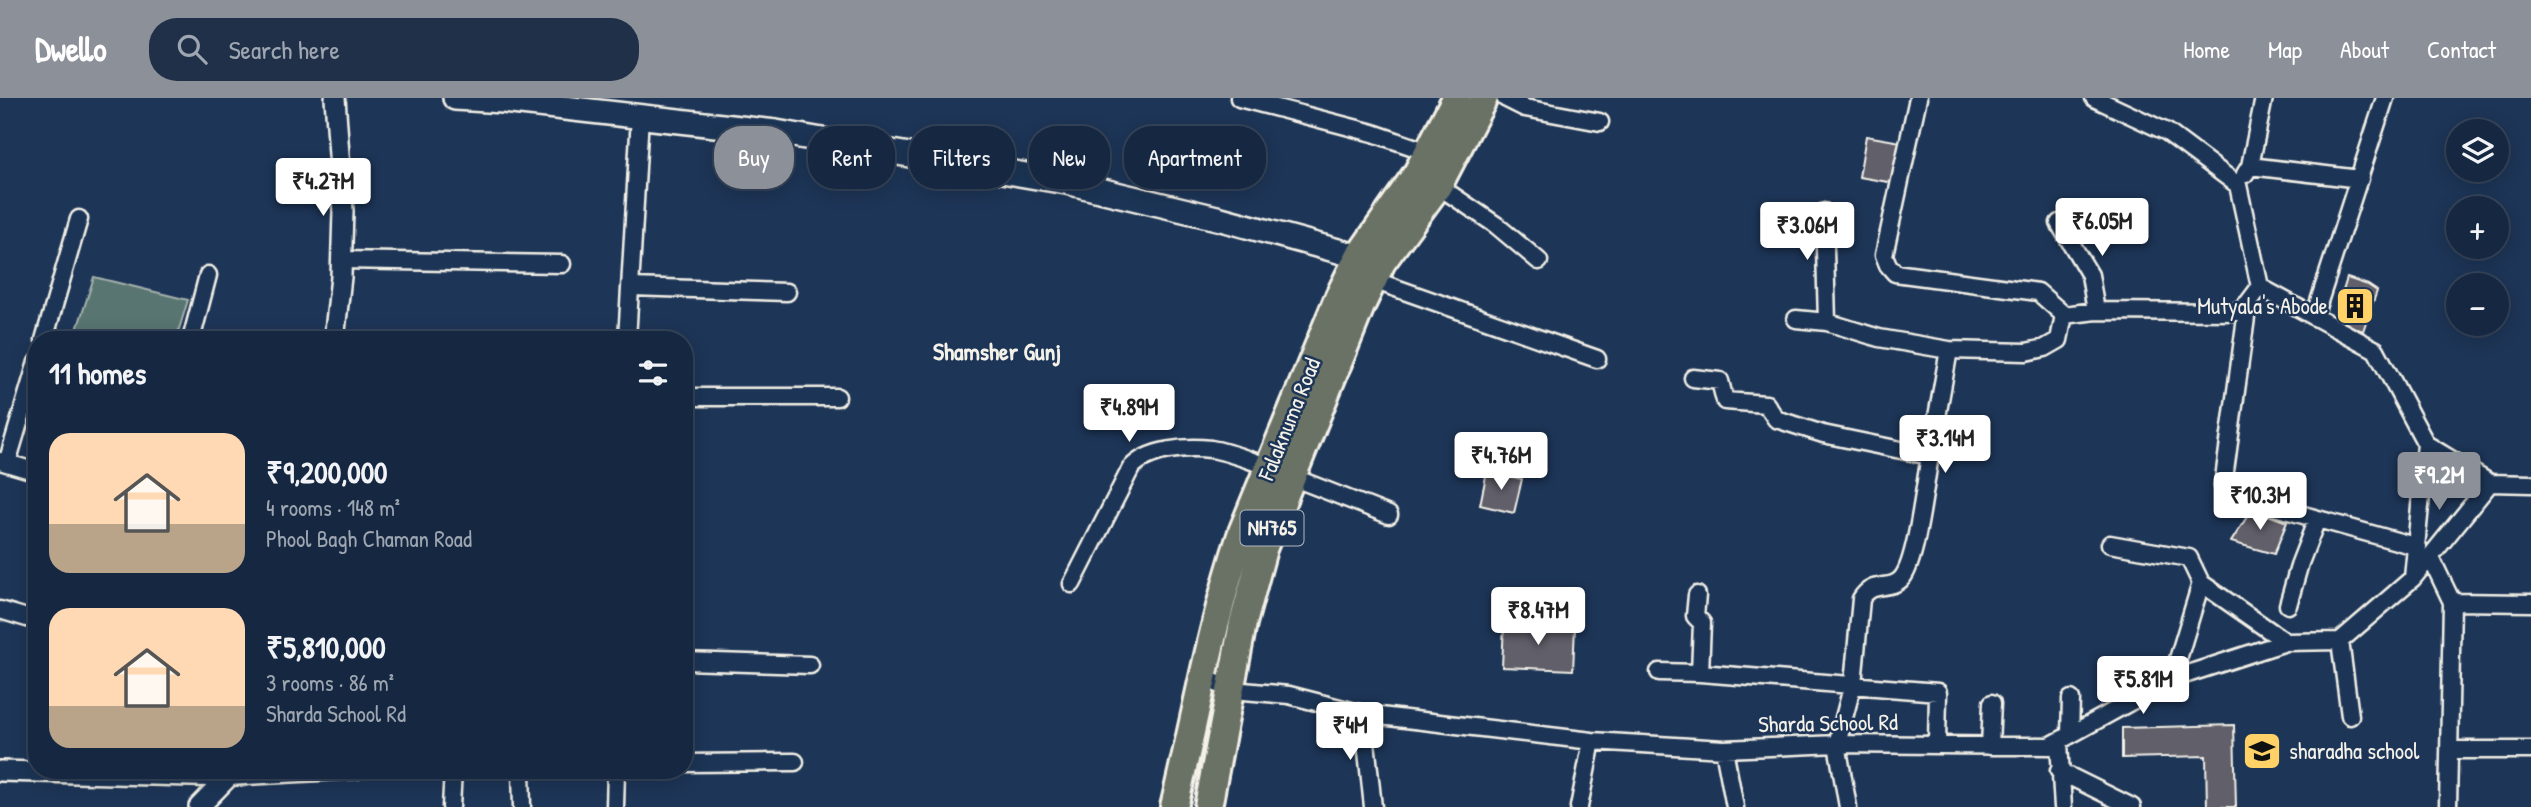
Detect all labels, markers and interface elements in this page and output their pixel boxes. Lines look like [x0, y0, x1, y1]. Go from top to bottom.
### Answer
search box [149, 18, 639, 81]
text: Dwello [35, 27, 107, 71]
icon: search [173, 30, 211, 68]
text: Search here [229, 32, 340, 67]
text: Home [2183, 33, 2230, 65]
text: Map [2268, 33, 2302, 65]
text: About [2340, 33, 2389, 65]
text: Contact [2427, 33, 2496, 65]
map controls [2446, 119, 2509, 336]
button: layers [2446, 119, 2509, 182]
chip: Buy [714, 126, 794, 189]
chip: Rent [808, 126, 895, 189]
chip: Filters [909, 126, 1015, 189]
chip: New [1029, 126, 1110, 189]
chip: Apartment [1124, 126, 1266, 189]
pin: ₹4.27M [266, 158, 380, 218]
text: ₹4.27M [292, 165, 354, 196]
button: + [2446, 196, 2509, 259]
pin: ₹6.05M [2045, 198, 2159, 258]
pin: ₹3.06M [1750, 202, 1864, 262]
text: ₹6.05M [2072, 205, 2132, 236]
text: ₹3.06M [1776, 209, 1838, 240]
button: − [2446, 273, 2509, 336]
building icon: Mutyala's Abode [2334, 285, 2376, 327]
place label: Mutyala's Abode [2197, 290, 2328, 321]
district label: Shamsher Gunj [933, 335, 1061, 367]
text: 11 homes [49, 353, 146, 393]
street label: Falaknuma Road [1250, 353, 1327, 486]
icon: filters [634, 354, 672, 392]
pin: ₹4.89M [1072, 384, 1186, 444]
text: ₹4.89M [1100, 391, 1158, 422]
pin: ₹3.14M [1888, 416, 2002, 475]
text: ₹3.14M [1915, 422, 1975, 453]
pin: ₹4.76M [1444, 432, 1558, 492]
text: ₹4.76M [1471, 439, 1531, 470]
text: ₹9,200,000 [266, 452, 388, 492]
pin: ₹9.2M [2390, 452, 2488, 512]
text: ₹9.2M [2414, 459, 2464, 490]
icon: home [105, 461, 189, 545]
pin: ₹10.3M [2203, 472, 2317, 532]
text: ₹10.3M [2230, 479, 2290, 510]
text: 4 rooms · 148 m² [266, 492, 400, 523]
road number: NH765 [1240, 510, 1304, 546]
text: Phool Bagh Chaman Road [266, 523, 472, 554]
pin: ₹8.47M [1481, 588, 1595, 647]
text: ₹8.47M [1507, 594, 1569, 625]
text: ₹5,810,000 [266, 627, 386, 667]
icon: home [105, 636, 189, 720]
pin: ₹5.81M [2086, 656, 2200, 716]
text: ₹5.81M [2113, 663, 2173, 694]
text: 3 rooms · 86 m² [266, 667, 394, 698]
text: Sharda School Rd [266, 698, 406, 729]
pin: ₹4M [1316, 702, 1384, 762]
street label: Sharda School Rd [1758, 706, 1898, 739]
text: ₹4M [1332, 709, 1368, 740]
school or university icon: sharadha school [2241, 730, 2283, 772]
place label: sharadha school [2289, 735, 2420, 766]

